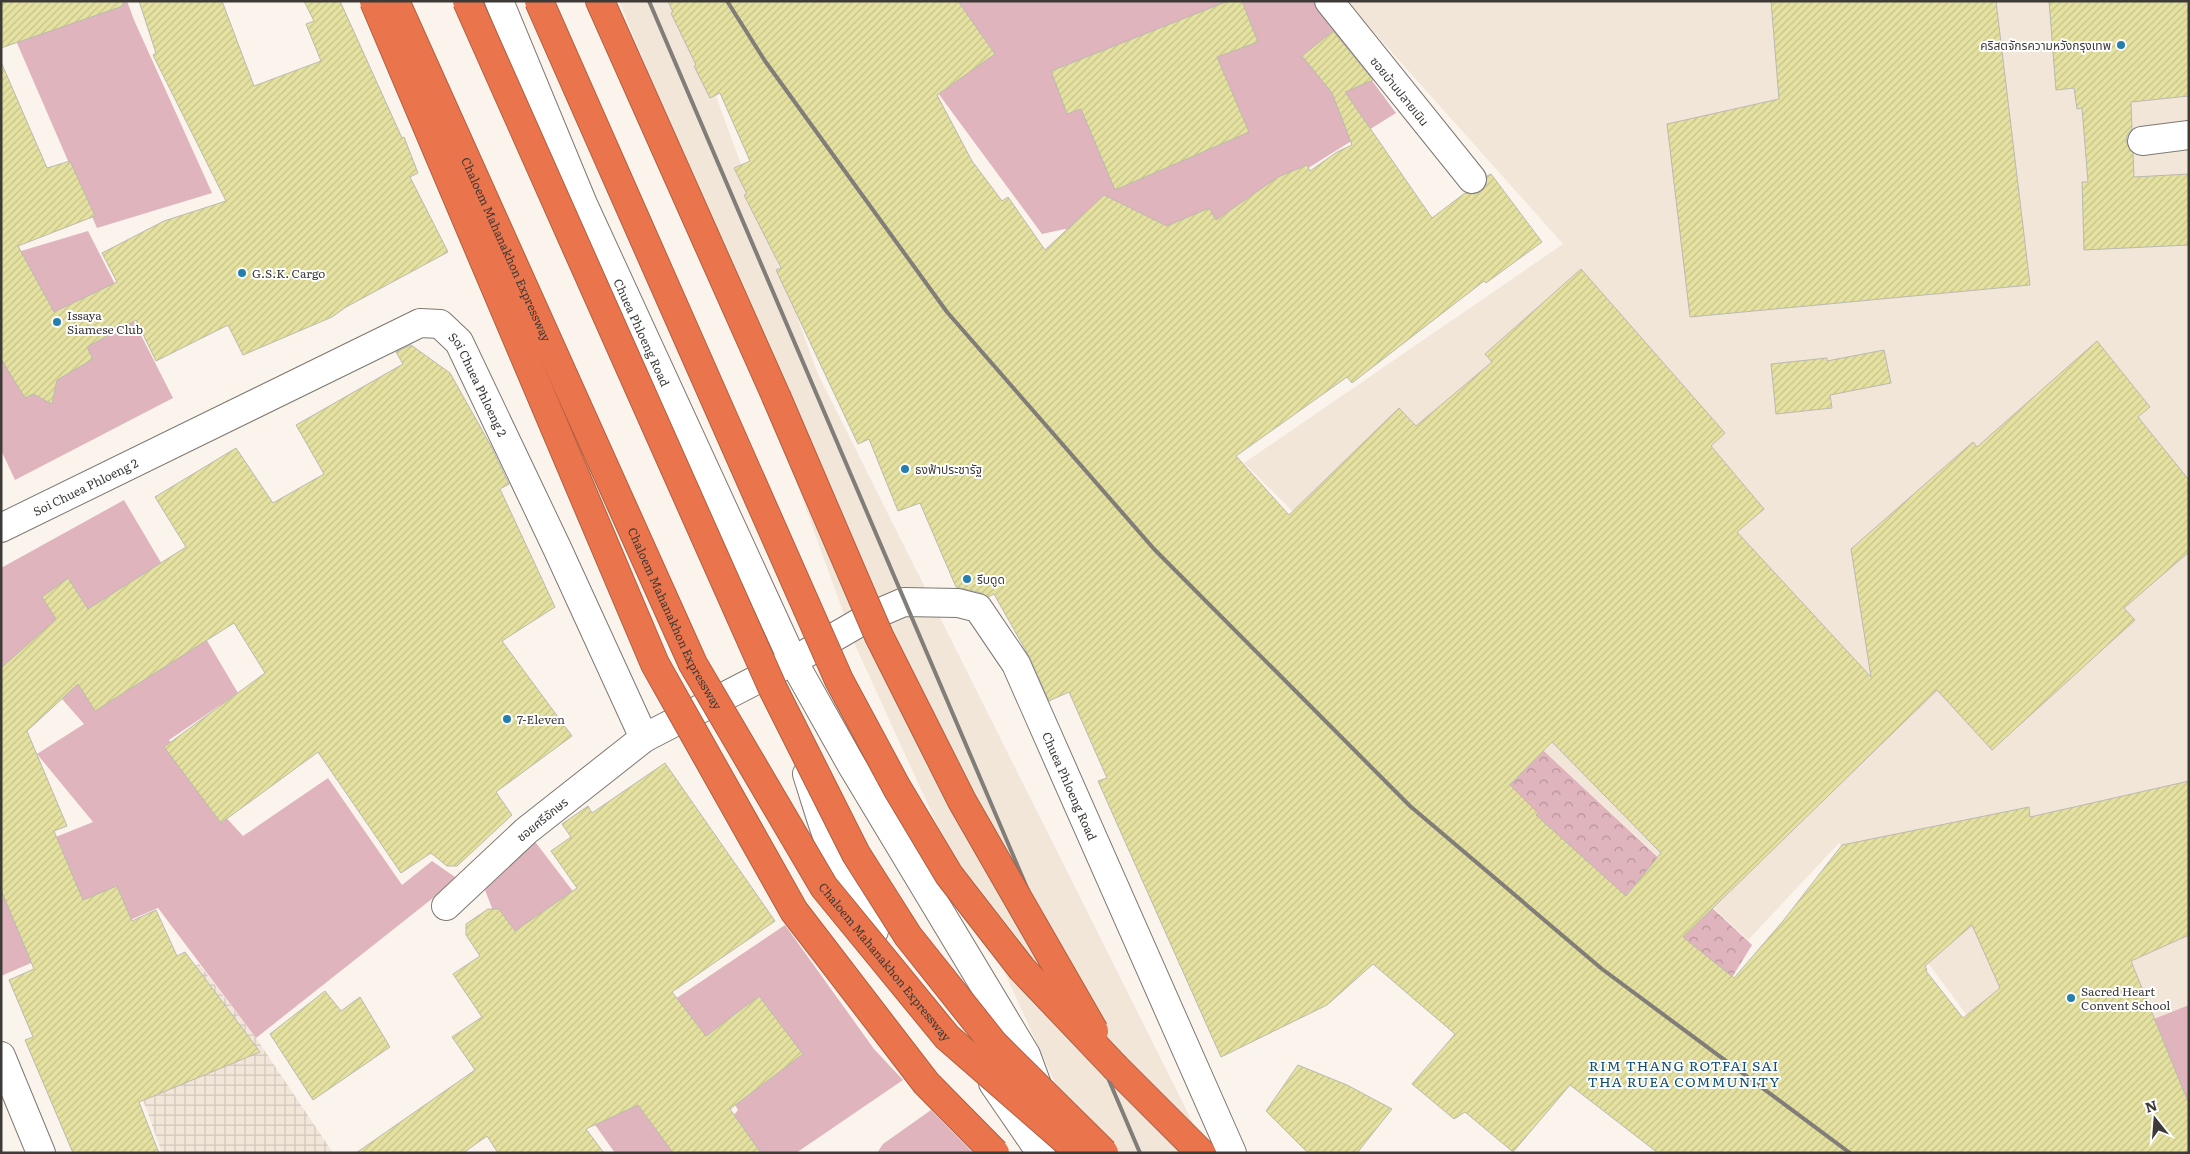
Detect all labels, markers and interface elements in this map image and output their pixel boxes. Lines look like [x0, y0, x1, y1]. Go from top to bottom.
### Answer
place label: คริสตจักรความหวังกรุงเทพ [1980, 36, 2111, 54]
marker: คริสตจักรความหวังกรุงเทพ [2115, 39, 2127, 51]
street label: ซอยบ้านปลายเนิน [1366, 53, 1434, 129]
street label: Chaloem Mahanakhon Expressway [457, 154, 556, 344]
place label: G.S.K. Cargo [252, 264, 325, 282]
marker: G.S.K. Cargo [236, 267, 248, 279]
street label: Chuea Phloeng Road [609, 275, 675, 390]
place label: Issaya Siamese Club [67, 306, 143, 338]
marker: Issaya Siamese Club [51, 316, 63, 328]
street label: Soi Chuea Phloeng 2 [445, 328, 512, 440]
street label: Soi Chuea Phloeng 2 [30, 453, 141, 520]
place label: ธงฟ้าประชารัฐ [915, 460, 983, 478]
marker: ธงฟ้าประชารัฐ [899, 463, 911, 475]
street label: Chaloem Mahanakhon Expressway [624, 524, 727, 713]
place label: รีบดูด [976, 570, 1005, 588]
marker: รีบดูด [961, 573, 973, 585]
place label: 7-Eleven [517, 710, 565, 728]
marker: 7-Eleven [501, 713, 513, 725]
street label: Chuea Phloeng Road [1038, 729, 1102, 844]
street label: ซอยศรีอักษร [512, 793, 572, 845]
street label: Chaloem Mahanakhon Expressway [815, 878, 956, 1045]
place label: Sacred Heart Convent School [2081, 982, 2170, 1014]
marker: Sacred Heart Convent School [2065, 992, 2077, 1004]
district label: RIM THANG ROTFAI SAI THA RUEA COMMUNITY [1588, 1055, 1780, 1091]
north arrow [2130, 1094, 2180, 1144]
text: N [2142, 1094, 2160, 1117]

